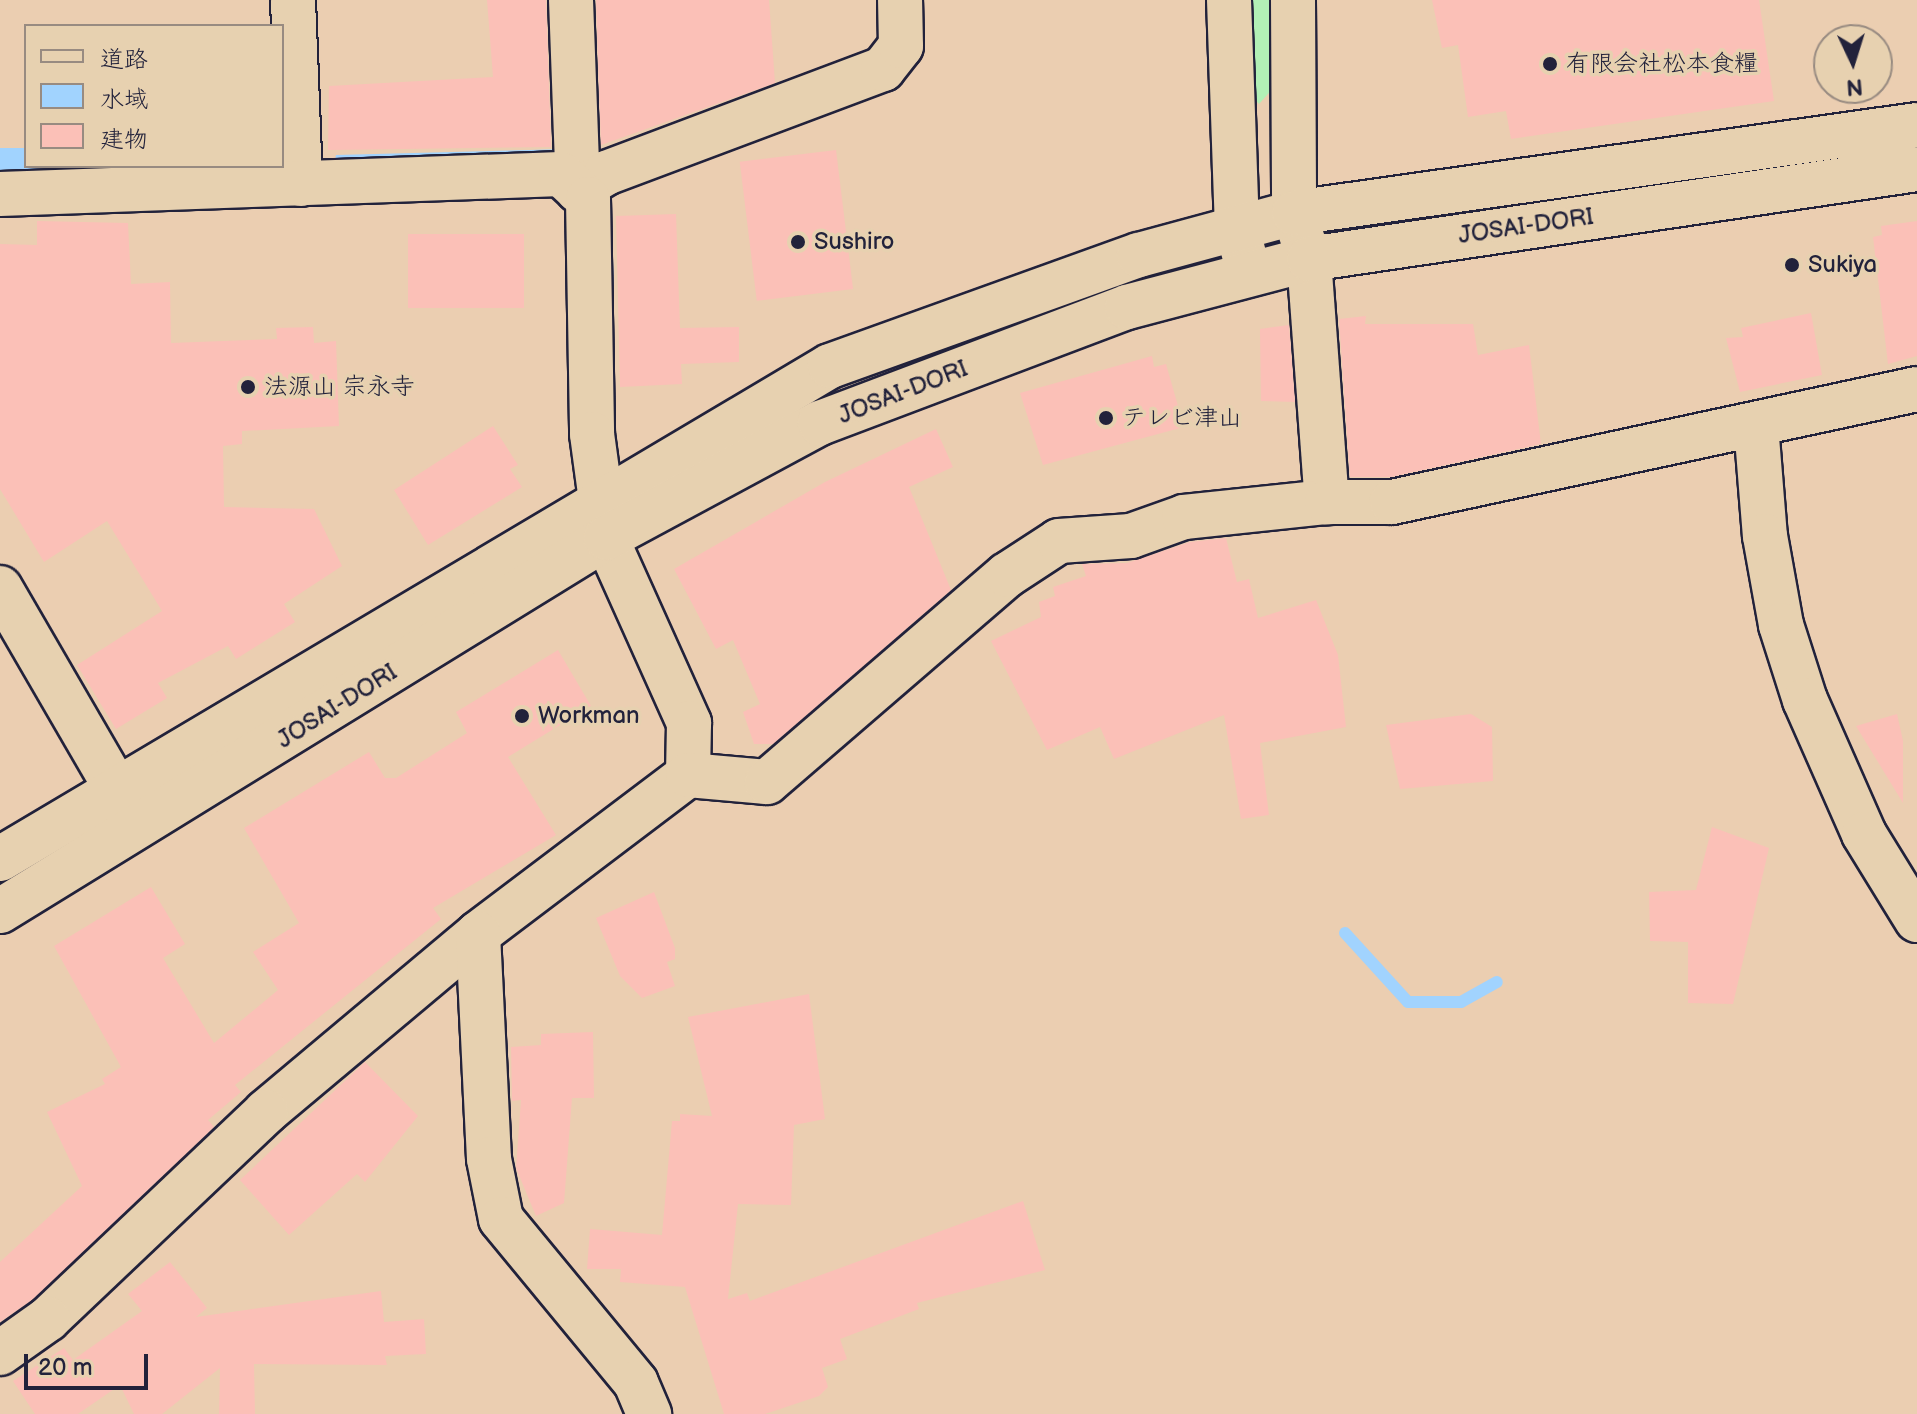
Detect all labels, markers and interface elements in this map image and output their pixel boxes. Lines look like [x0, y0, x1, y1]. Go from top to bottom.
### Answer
legend [24, 24, 284, 168]
north arrow [1813, 24, 1893, 104]
text: 道路 [100, 45, 148, 74]
place label: 有限会社松本食糧 [1566, 50, 1758, 78]
marker: 有限会社松本食糧 [1541, 55, 1559, 73]
text: N [1845, 72, 1864, 100]
text: 水域 [100, 85, 148, 114]
text: 建物 [100, 125, 148, 154]
street label: JOSAI-DORI [1457, 202, 1595, 250]
place label: Sushiro [814, 228, 894, 256]
marker: Sushiro [789, 233, 807, 251]
place label: Sukiya [1808, 251, 1877, 279]
marker: Sukiya [1783, 256, 1801, 274]
street label: JOSAI-DORI [834, 354, 972, 430]
place label: 法源山 宗永寺 [264, 373, 414, 401]
marker: 法源山 宗永寺 [239, 378, 257, 396]
place label: テレビ津山 [1122, 404, 1242, 432]
marker: テレビ津山 [1097, 409, 1115, 427]
street label: JOSAI-DORI [272, 658, 402, 754]
place label: Workman [538, 702, 640, 730]
marker: Workman [513, 707, 531, 725]
scale bar [28, 1338, 152, 1388]
text: 20 m [38, 1353, 93, 1382]

